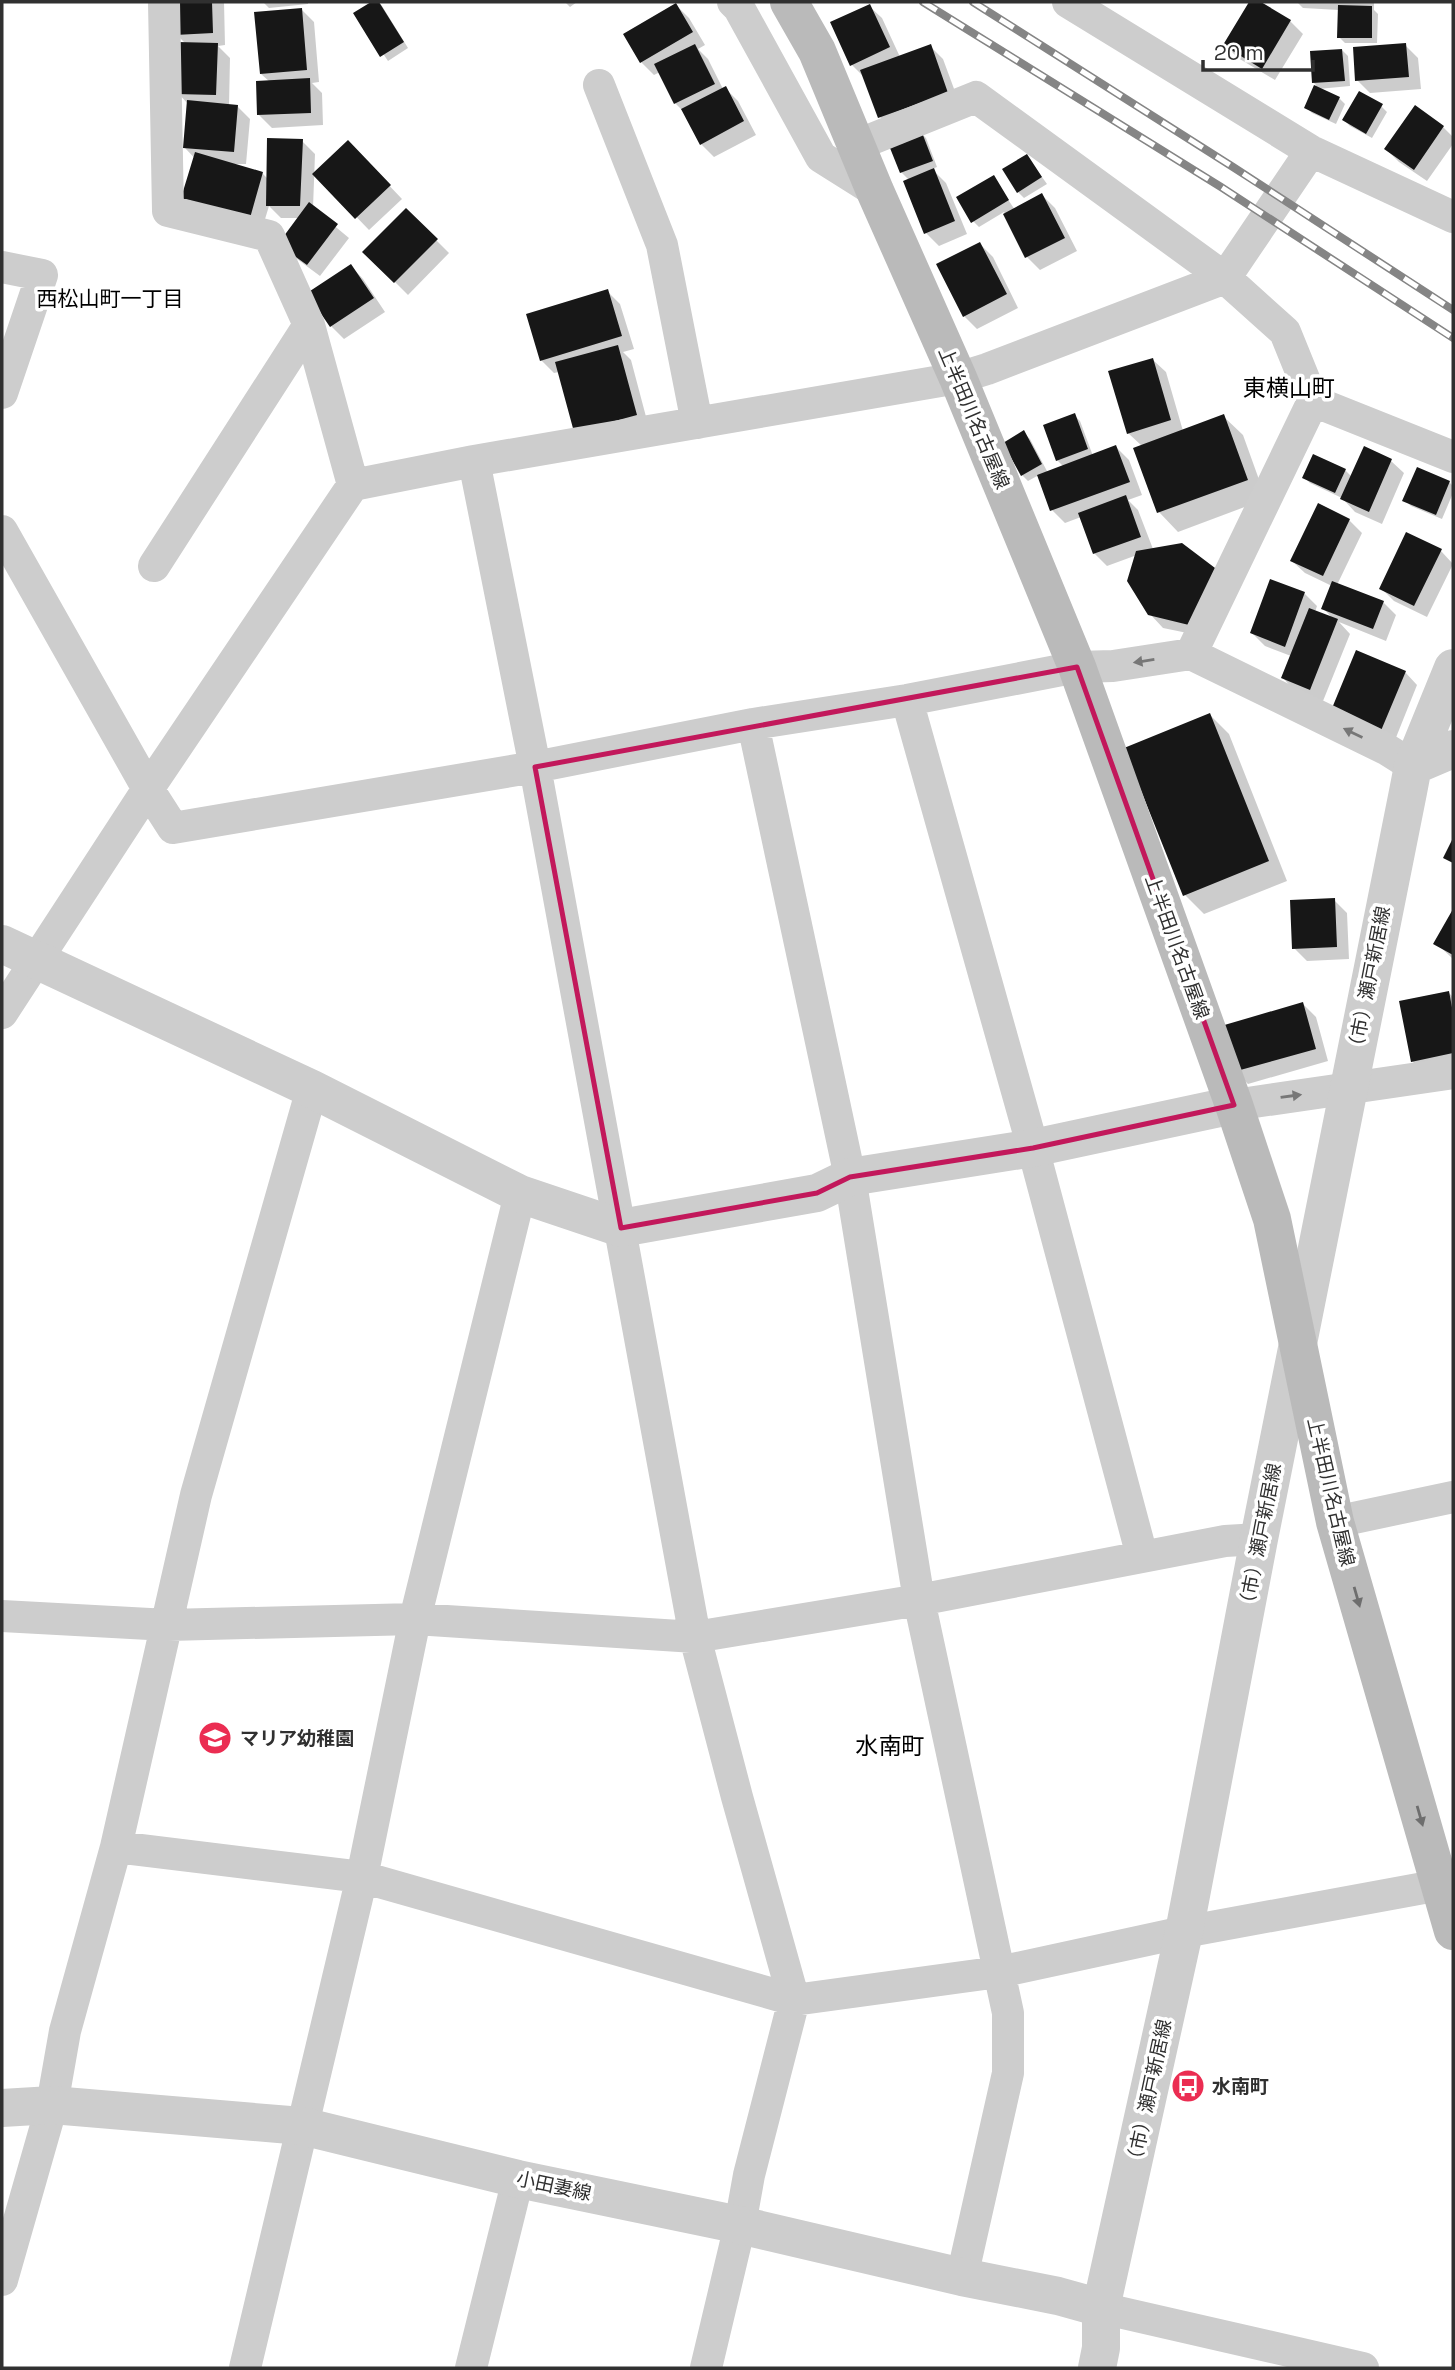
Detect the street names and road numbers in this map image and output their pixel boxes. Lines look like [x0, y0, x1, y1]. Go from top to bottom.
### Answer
street label: 上半田川名古屋線 [933, 343, 1015, 493]
street label: 上半田川名古屋線 [1139, 871, 1215, 1023]
street label: （市）瀬戸新居線 [1342, 904, 1396, 1058]
street label: 上半田川名古屋線 [1302, 1415, 1360, 1569]
street label: （市）瀬戸新居線 [1233, 1461, 1287, 1615]
street label: （市）瀬戸新居線 [1121, 2017, 1177, 2171]
street label: 小田妻線 [514, 2166, 594, 2206]

